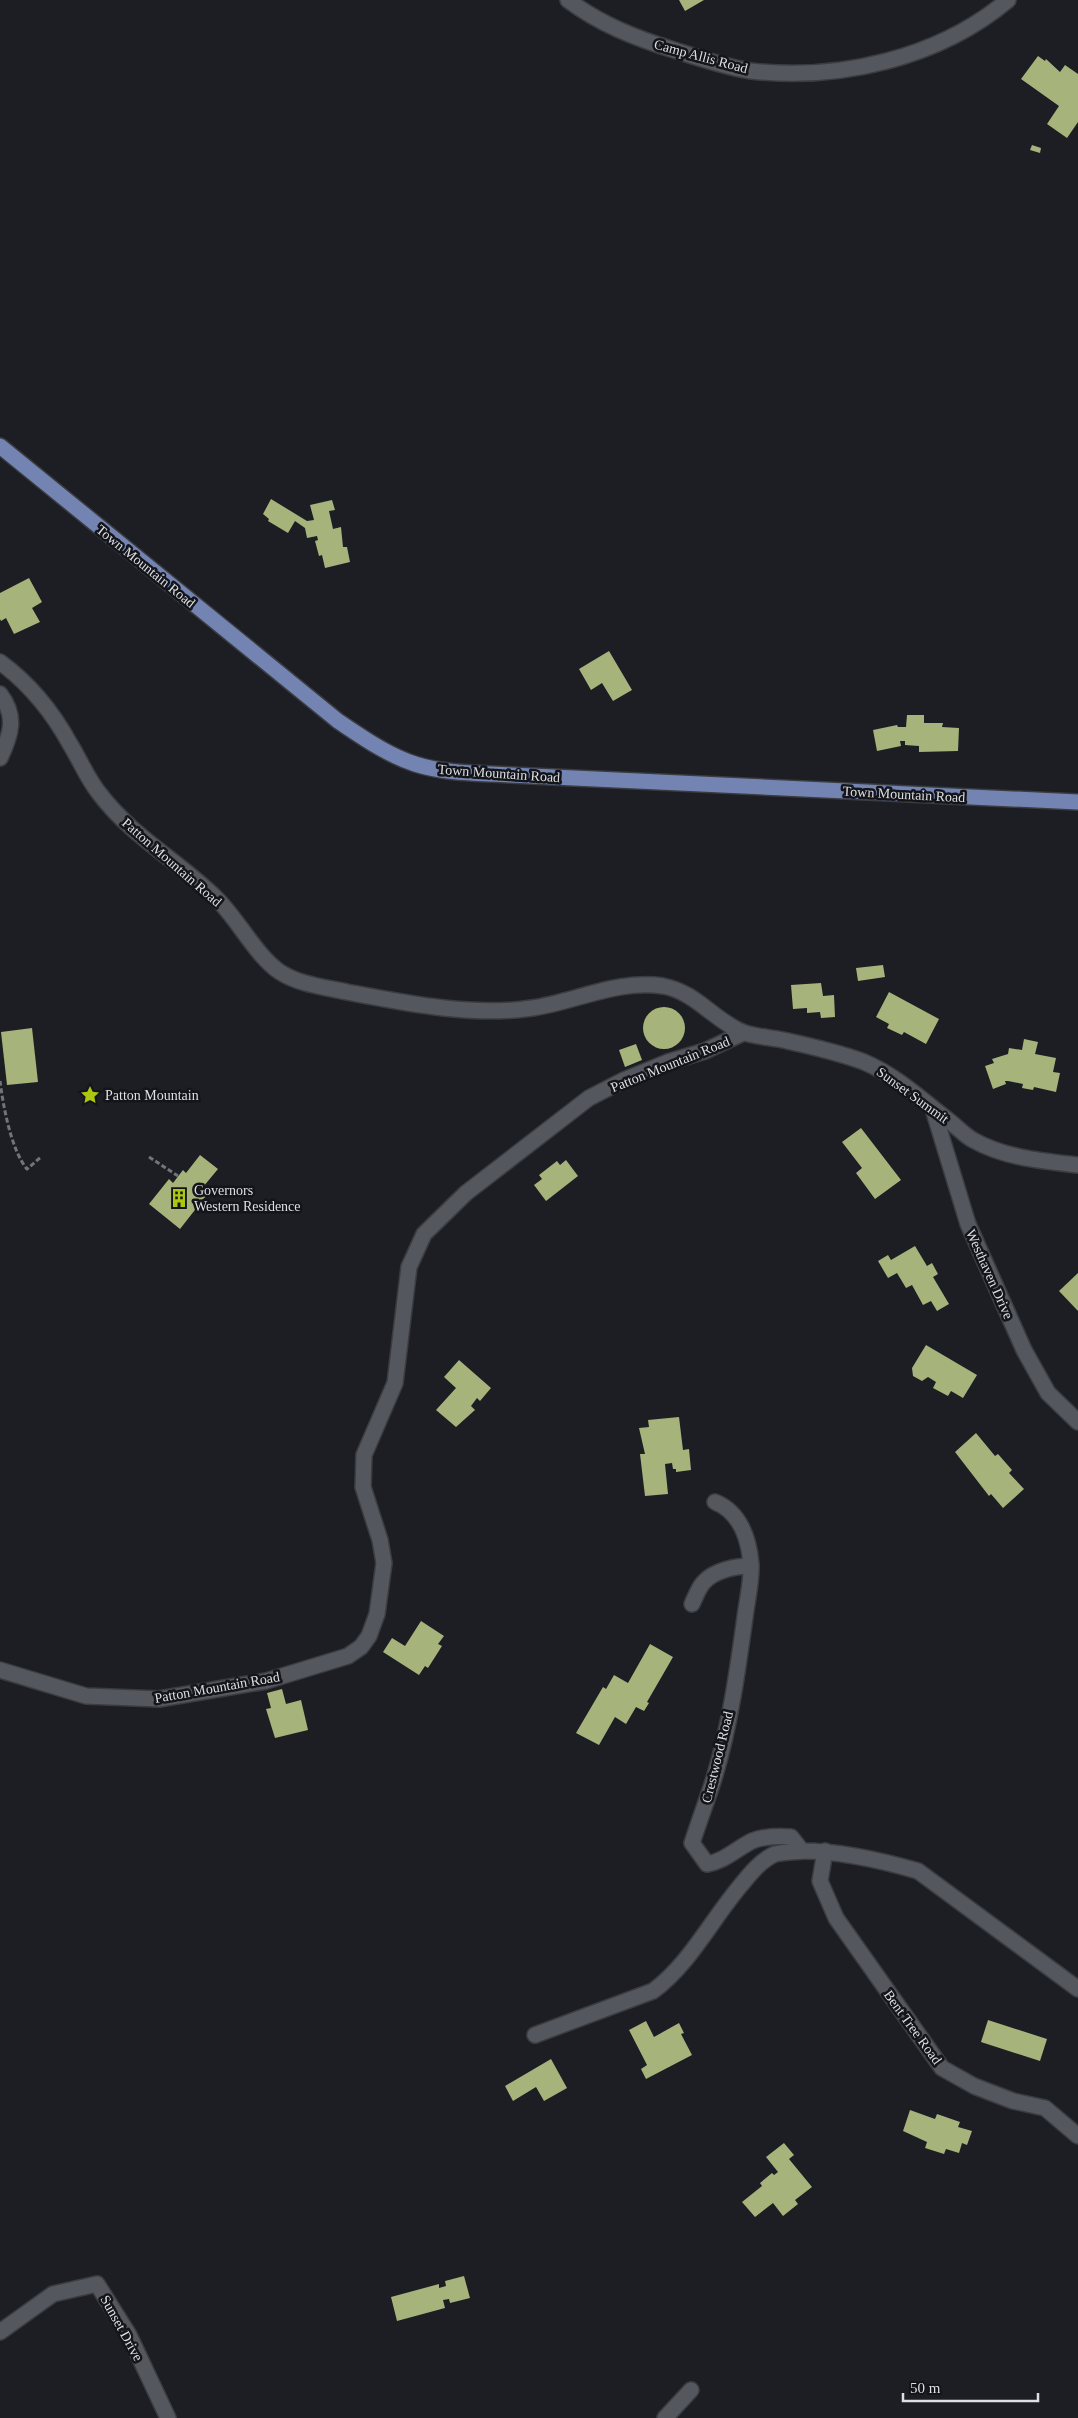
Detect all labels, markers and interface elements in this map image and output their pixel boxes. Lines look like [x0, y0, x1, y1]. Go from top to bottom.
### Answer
street label: Camp Allis Road [652, 37, 749, 76]
street label: Town Mountain Road [93, 522, 198, 611]
street label: Town Mountain Road [437, 762, 561, 785]
street label: Town Mountain Road [842, 784, 966, 805]
street label: Patton Mountain Road [119, 815, 224, 910]
street label: Patton Mountain Road [609, 1034, 732, 1095]
street label: Sunset Summit [874, 1064, 952, 1127]
place icon: Patton Mountain [79, 1084, 101, 1106]
place label: Patton Mountain [105, 1088, 199, 1103]
place label: Governors Western Residence [194, 1183, 301, 1214]
building icon: Governors Western Residence [168, 1187, 190, 1209]
street label: Westhaven Drive [963, 1227, 1016, 1321]
street label: Patton Mountain Road [153, 1669, 281, 1706]
street label: Crestwood Road [699, 1710, 736, 1804]
street label: Bent Tree Road [881, 1987, 944, 2067]
street label: Sunset Drive [97, 2293, 146, 2364]
scale bar [903, 2370, 1038, 2402]
text: 50 m [910, 2380, 941, 2396]

